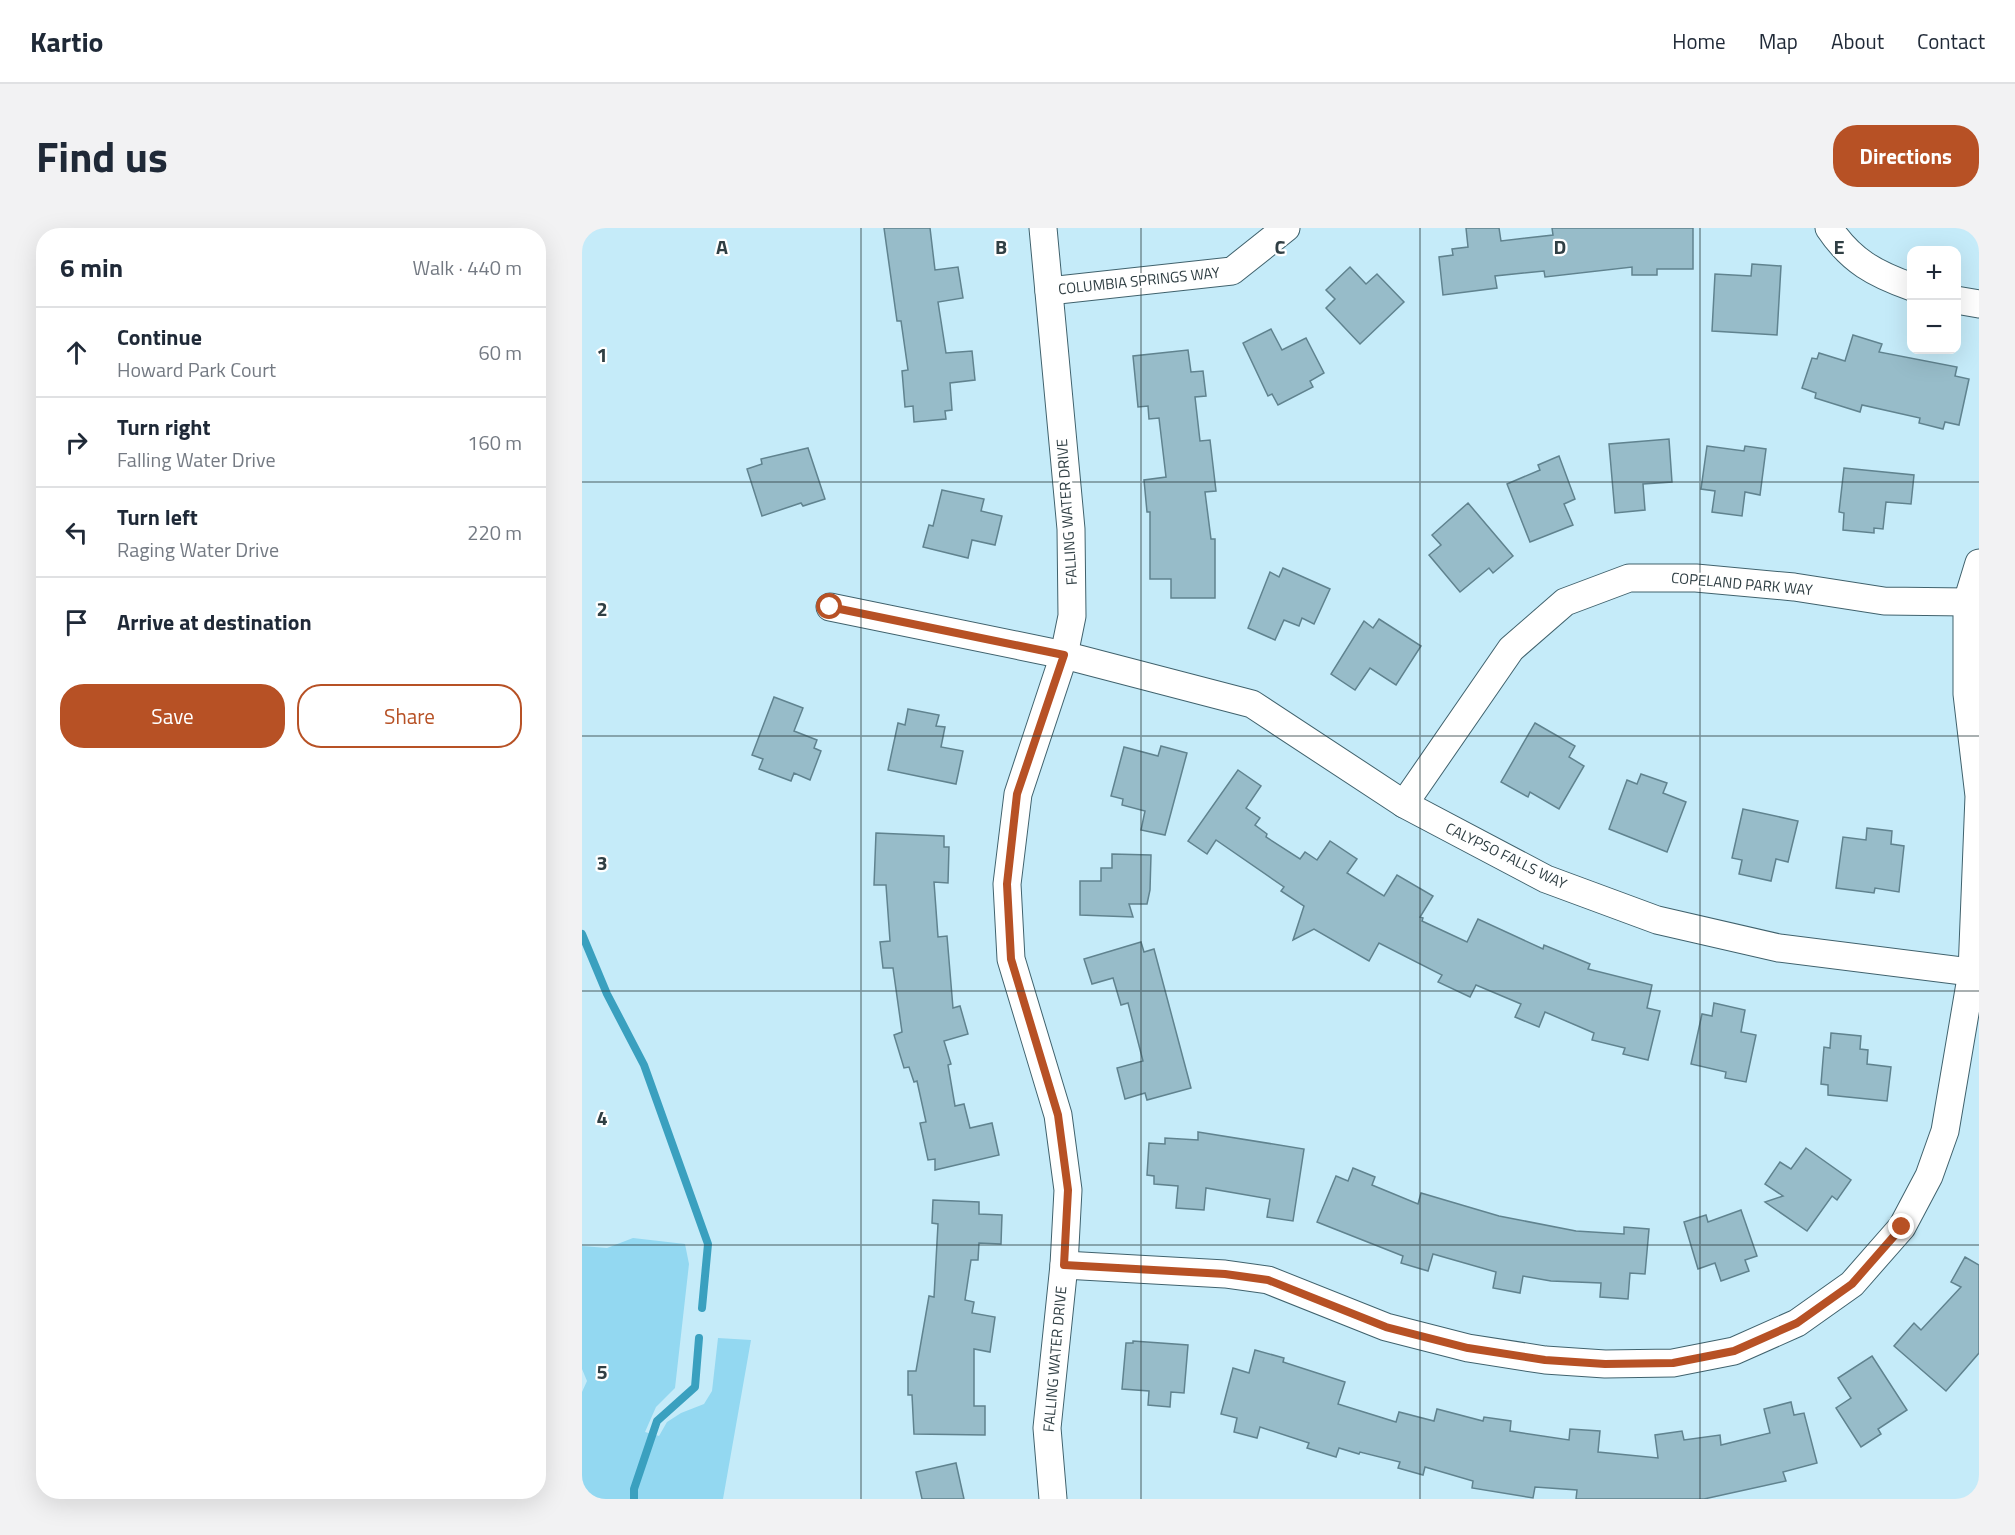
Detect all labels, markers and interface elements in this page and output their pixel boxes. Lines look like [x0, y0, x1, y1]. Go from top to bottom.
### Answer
text: Kartio [30, 20, 104, 63]
text: Home [1672, 25, 1726, 57]
text: Map [1759, 25, 1798, 57]
text: About [1831, 25, 1884, 57]
text: Contact [1917, 25, 1985, 57]
text: Find us [36, 124, 168, 188]
button: Directions [1833, 125, 1979, 187]
text: A [716, 231, 728, 262]
text: B [995, 231, 1007, 262]
text: C [1275, 231, 1286, 262]
text: D [1554, 231, 1566, 262]
text: E [1833, 231, 1845, 262]
map controls [1907, 246, 1961, 354]
button: + [1907, 246, 1961, 300]
text: 6 min [60, 248, 123, 287]
text: Walk · 440 m [413, 252, 522, 283]
street label: COLUMBIA SPRINGS WAY [1057, 261, 1221, 300]
button: − [1907, 300, 1961, 354]
text: Continue [117, 320, 202, 354]
icon: ahead [60, 336, 93, 369]
text: 60 m [478, 337, 522, 368]
text: 1 [596, 339, 608, 370]
text: Howard Park Court [117, 354, 276, 385]
text: Turn right [117, 410, 211, 444]
icon: right [60, 426, 93, 459]
text: 160 m [467, 427, 522, 458]
street label: FALLING WATER DRIVE [1050, 438, 1083, 586]
text: Falling Water Drive [117, 444, 276, 475]
text: Turn left [117, 500, 198, 534]
icon: left [60, 516, 93, 549]
text: 220 m [467, 517, 522, 548]
text: Raging Water Drive [117, 534, 279, 565]
street label: COPELAND PARK WAY [1670, 566, 1814, 601]
text: 2 [596, 593, 608, 624]
route start [816, 593, 842, 619]
text: Arrive at destination [117, 605, 312, 639]
icon: arrive [60, 606, 93, 639]
button: Save [60, 684, 285, 748]
button: Share [297, 684, 522, 748]
street label: CALYPSO FALLS WAY [1442, 816, 1571, 895]
text: 3 [596, 847, 608, 878]
text: 4 [596, 1102, 608, 1133]
route end [1888, 1213, 1914, 1239]
street label: FALLING WATER DRIVE [1037, 1285, 1072, 1433]
text: 5 [596, 1356, 608, 1387]

